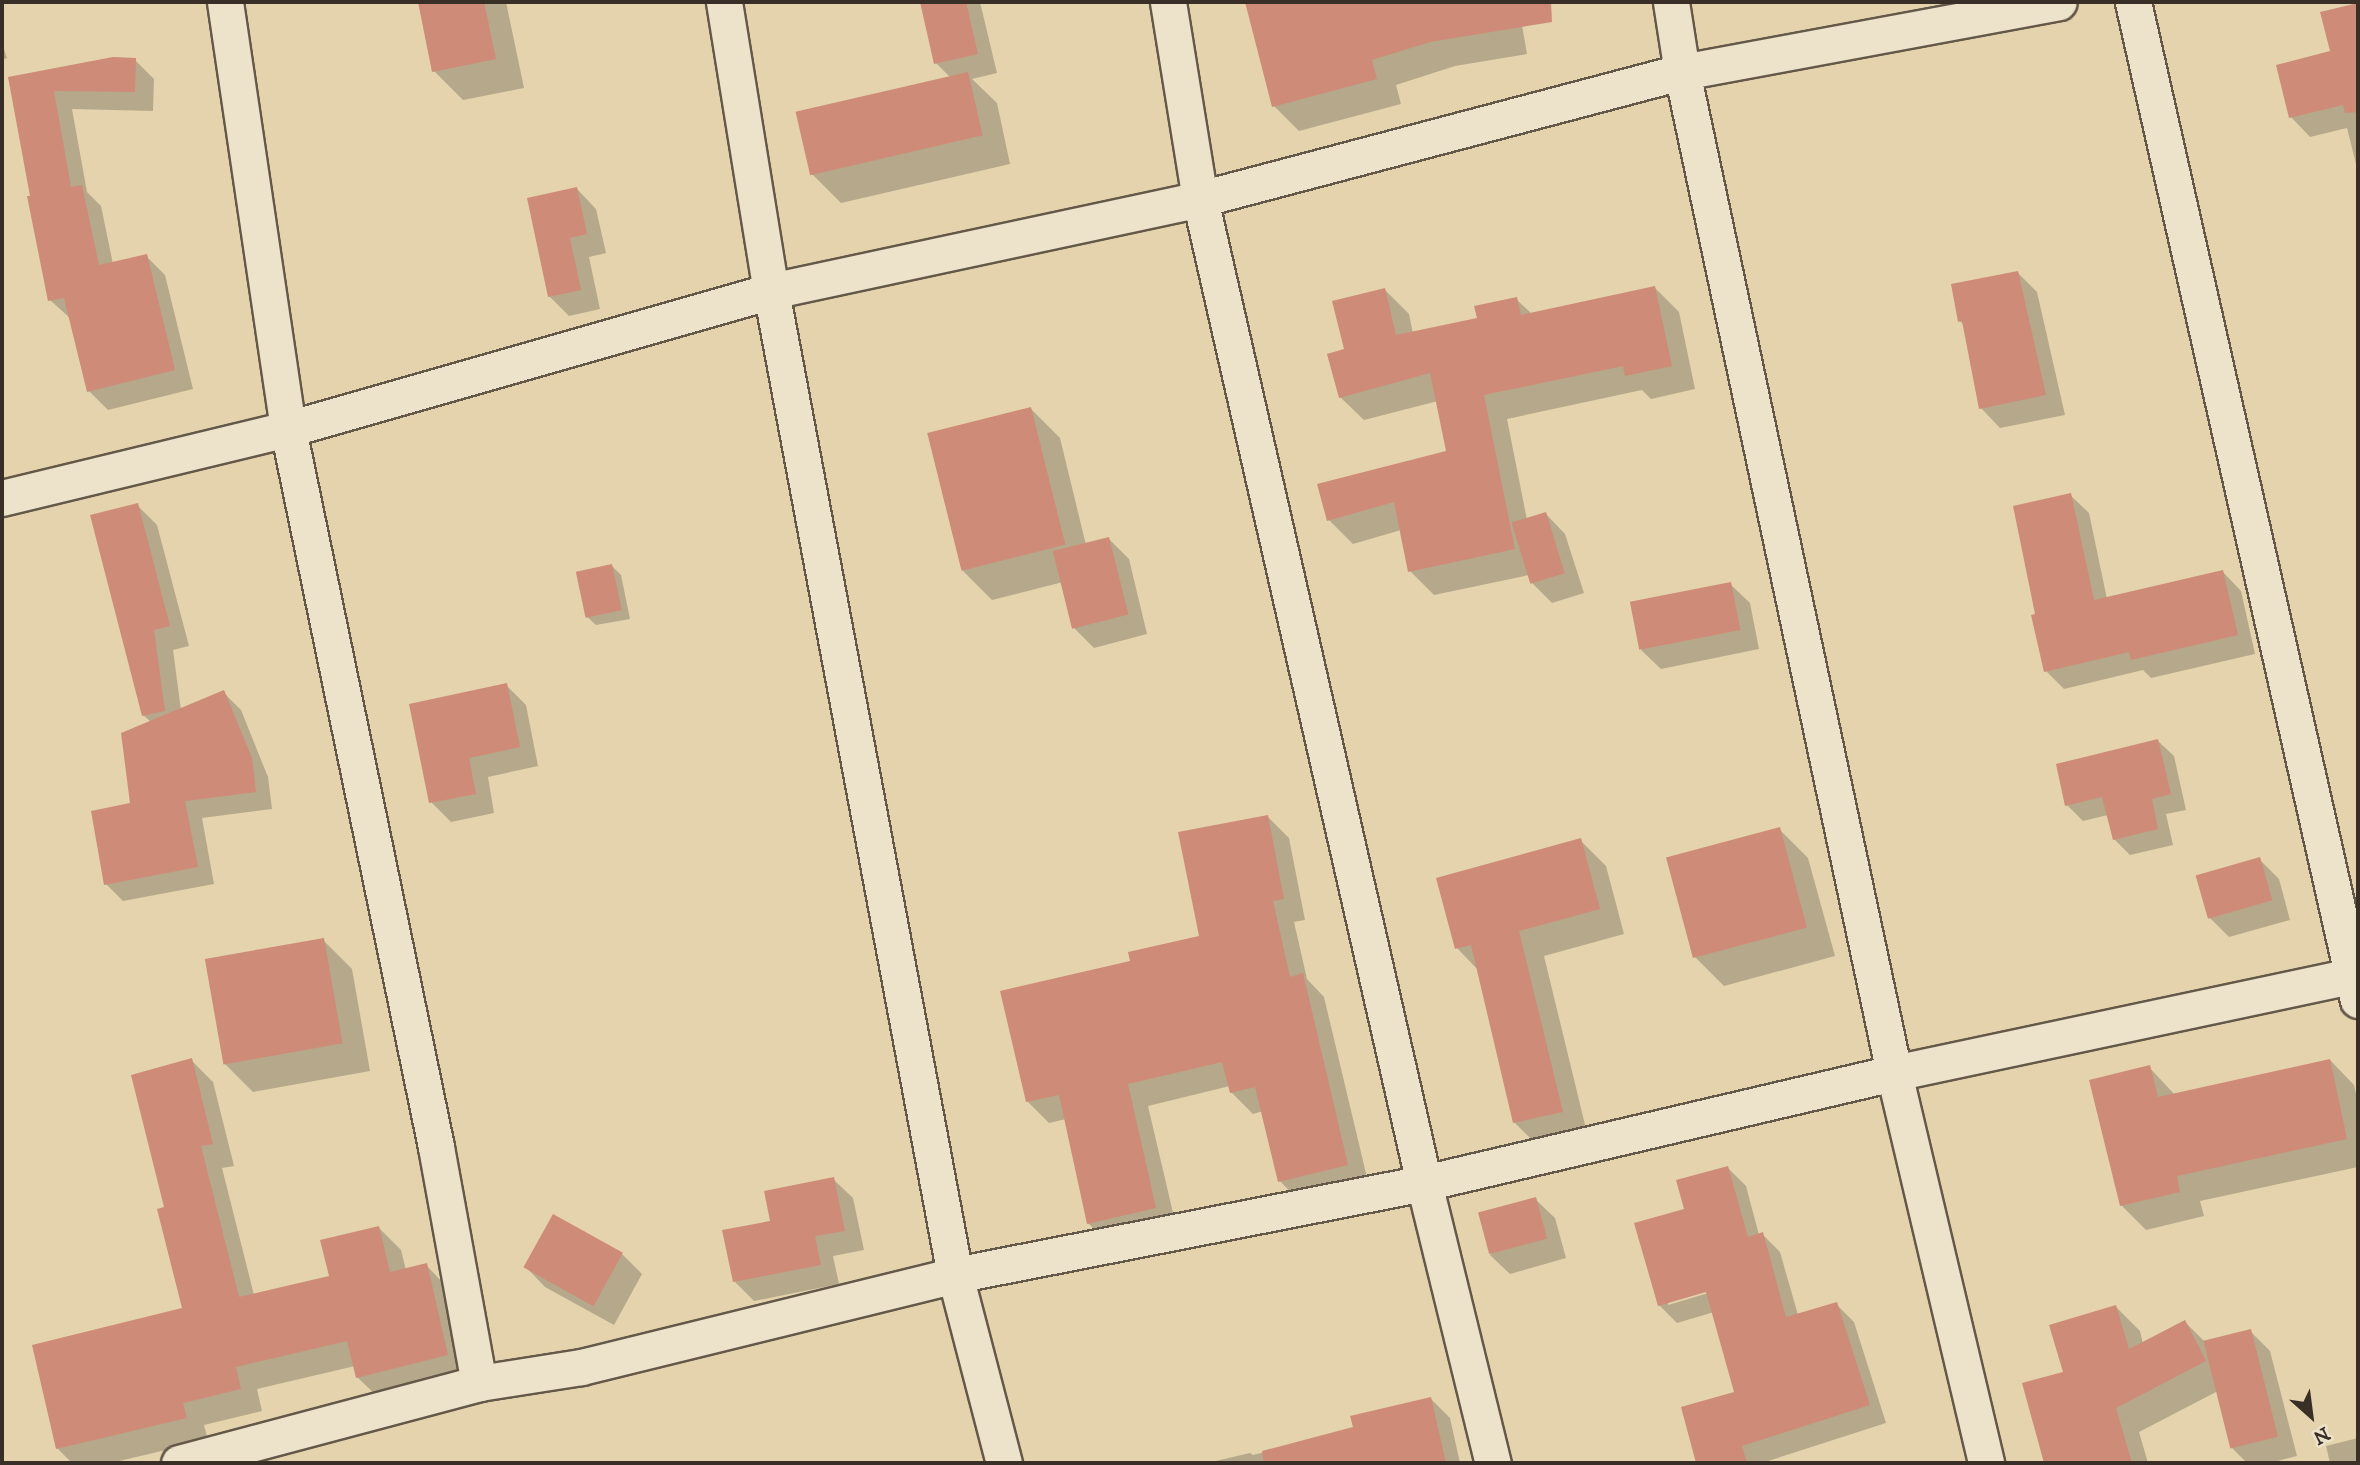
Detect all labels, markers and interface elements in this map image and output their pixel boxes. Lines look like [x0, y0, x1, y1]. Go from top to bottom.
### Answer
north arrow [2276, 1381, 2346, 1451]
text: N [2309, 1421, 2333, 1449]

